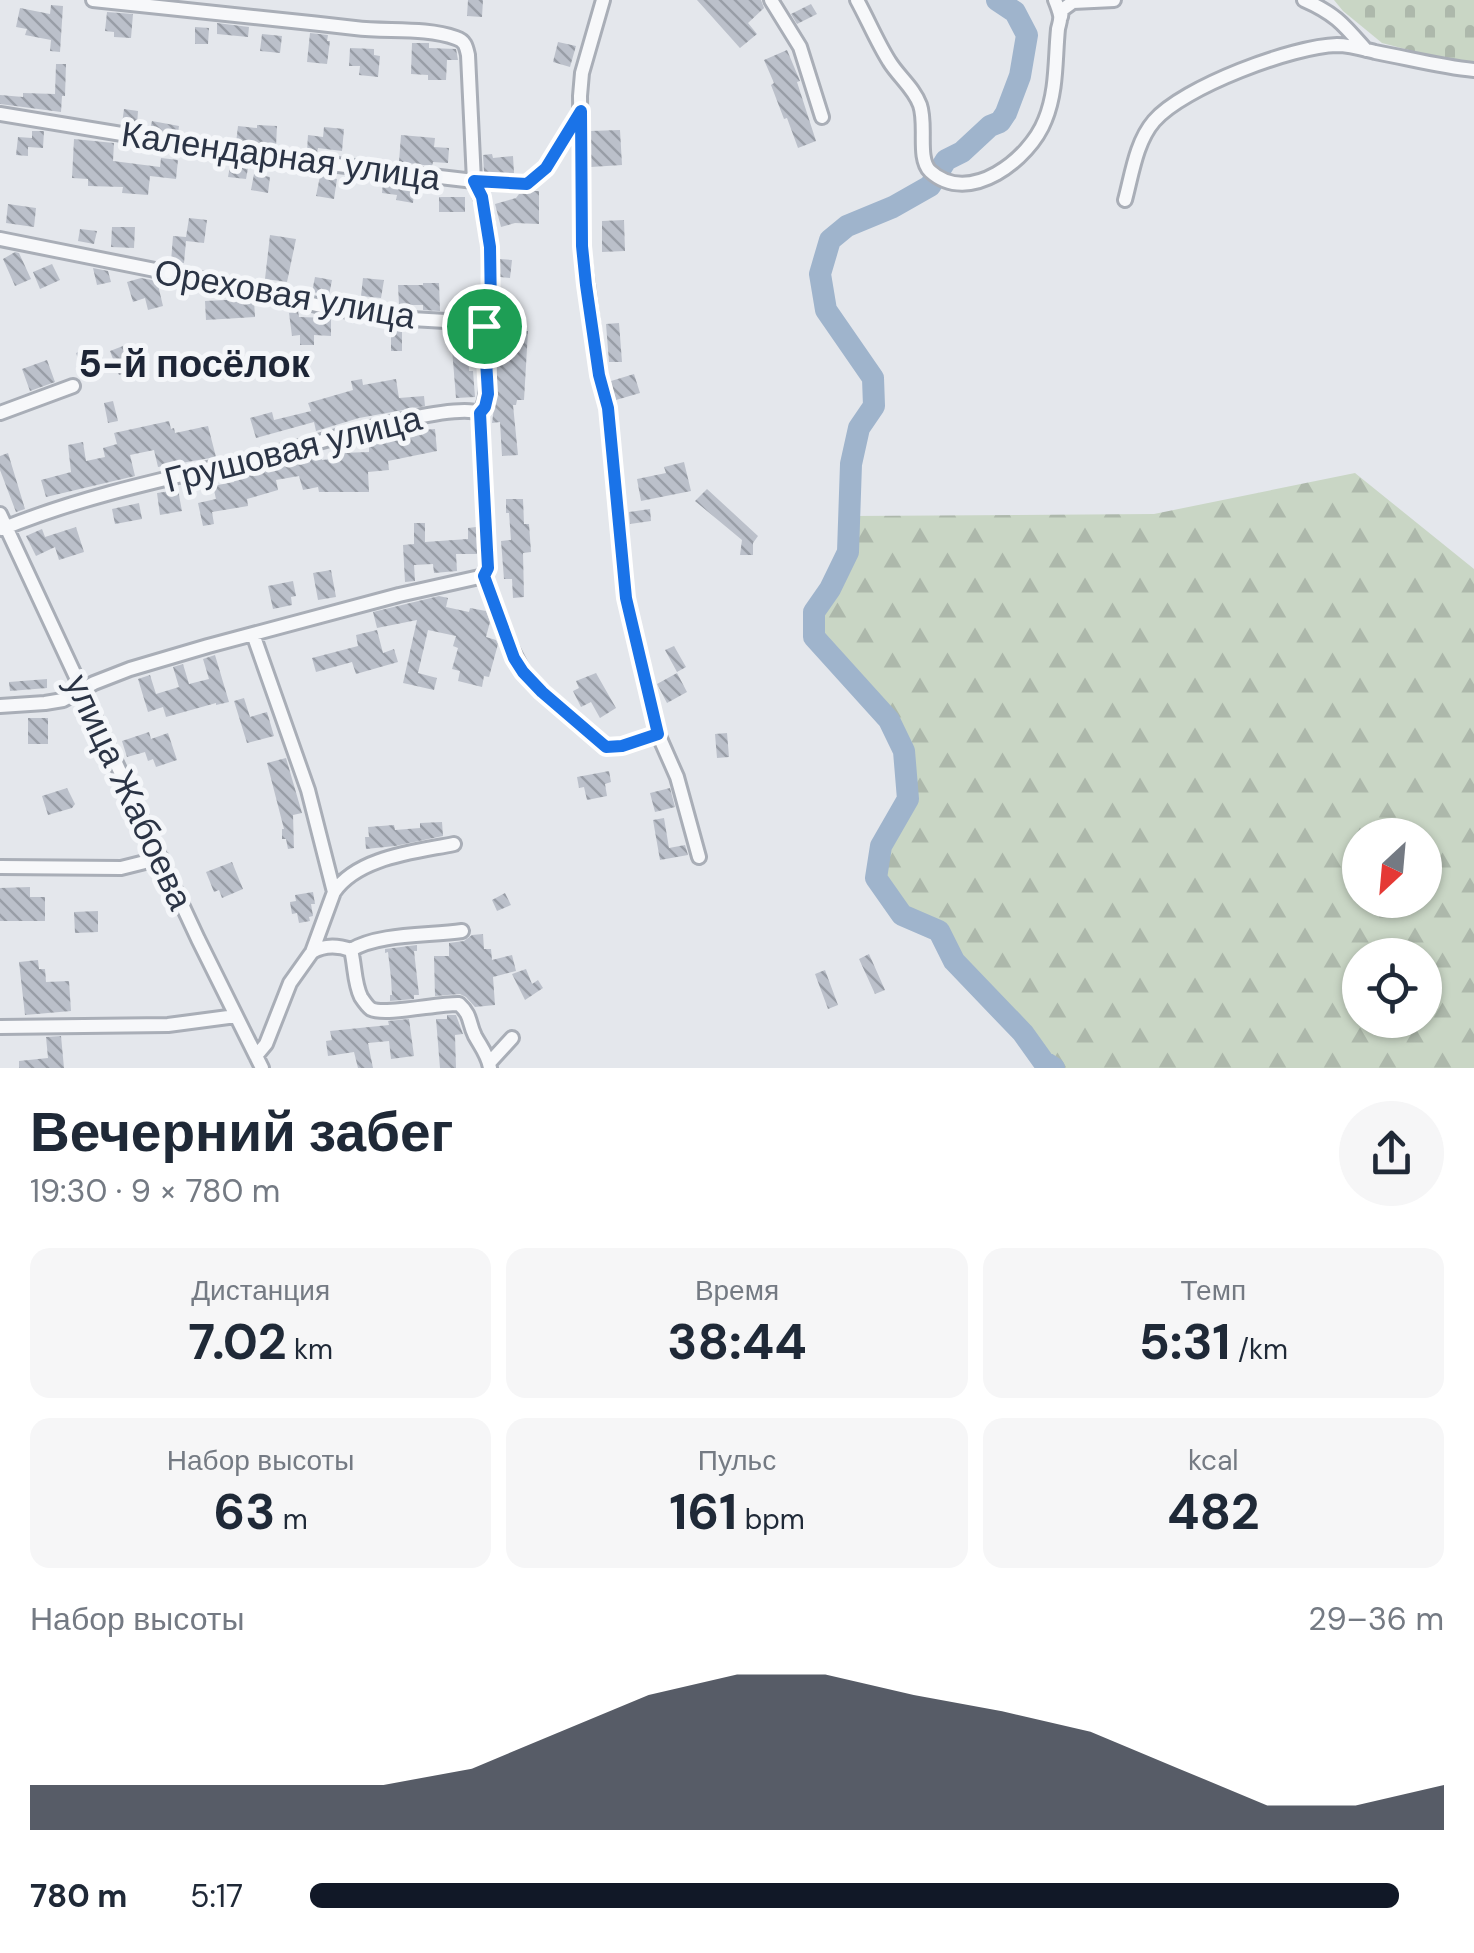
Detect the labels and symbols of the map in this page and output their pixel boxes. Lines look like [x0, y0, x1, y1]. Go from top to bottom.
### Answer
street label: Календарная улица [119, 111, 444, 201]
street label: Ореховая улица [151, 248, 420, 340]
pin [442, 284, 527, 369]
district label: 5-й посёлок [78, 339, 311, 389]
street label: Грушовая улица [160, 395, 427, 503]
street label: улица Жабоева [54, 667, 204, 917]
north arrow [1342, 818, 1442, 918]

